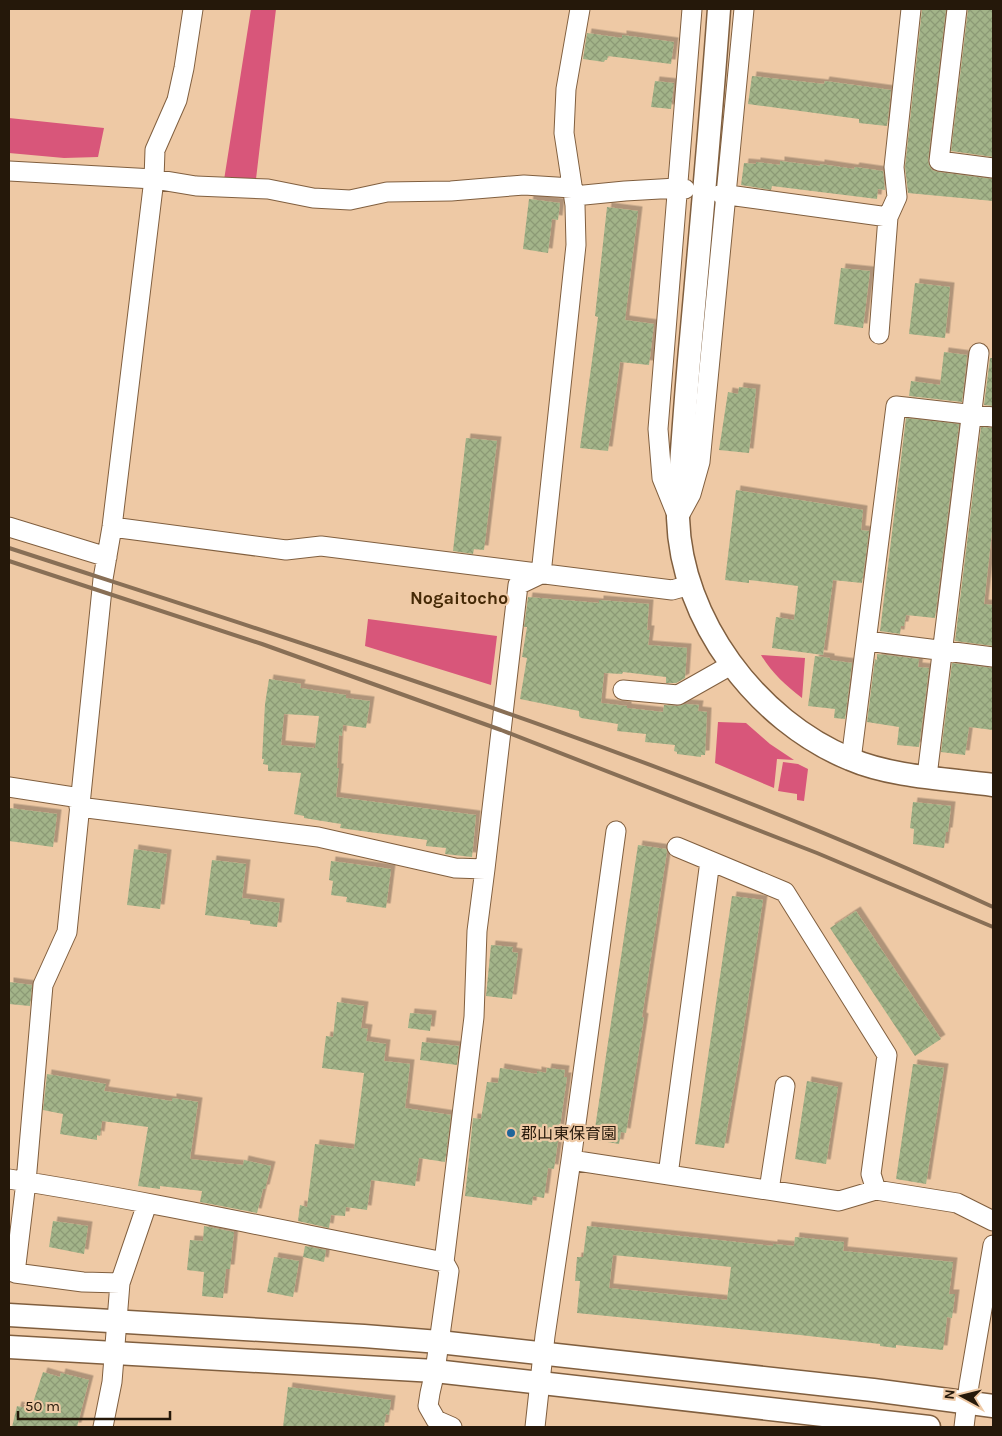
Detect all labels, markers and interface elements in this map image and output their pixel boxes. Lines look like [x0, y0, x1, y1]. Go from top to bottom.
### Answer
district label: Nogaitocho [410, 587, 508, 609]
place label: 郡山東保育園 [521, 1124, 617, 1143]
marker: 郡山東保育園 [505, 1127, 517, 1139]
north arrow [937, 1371, 987, 1421]
scale bar [18, 1388, 170, 1420]
text: N [941, 1388, 959, 1400]
text: 50 m [25, 1397, 60, 1415]

